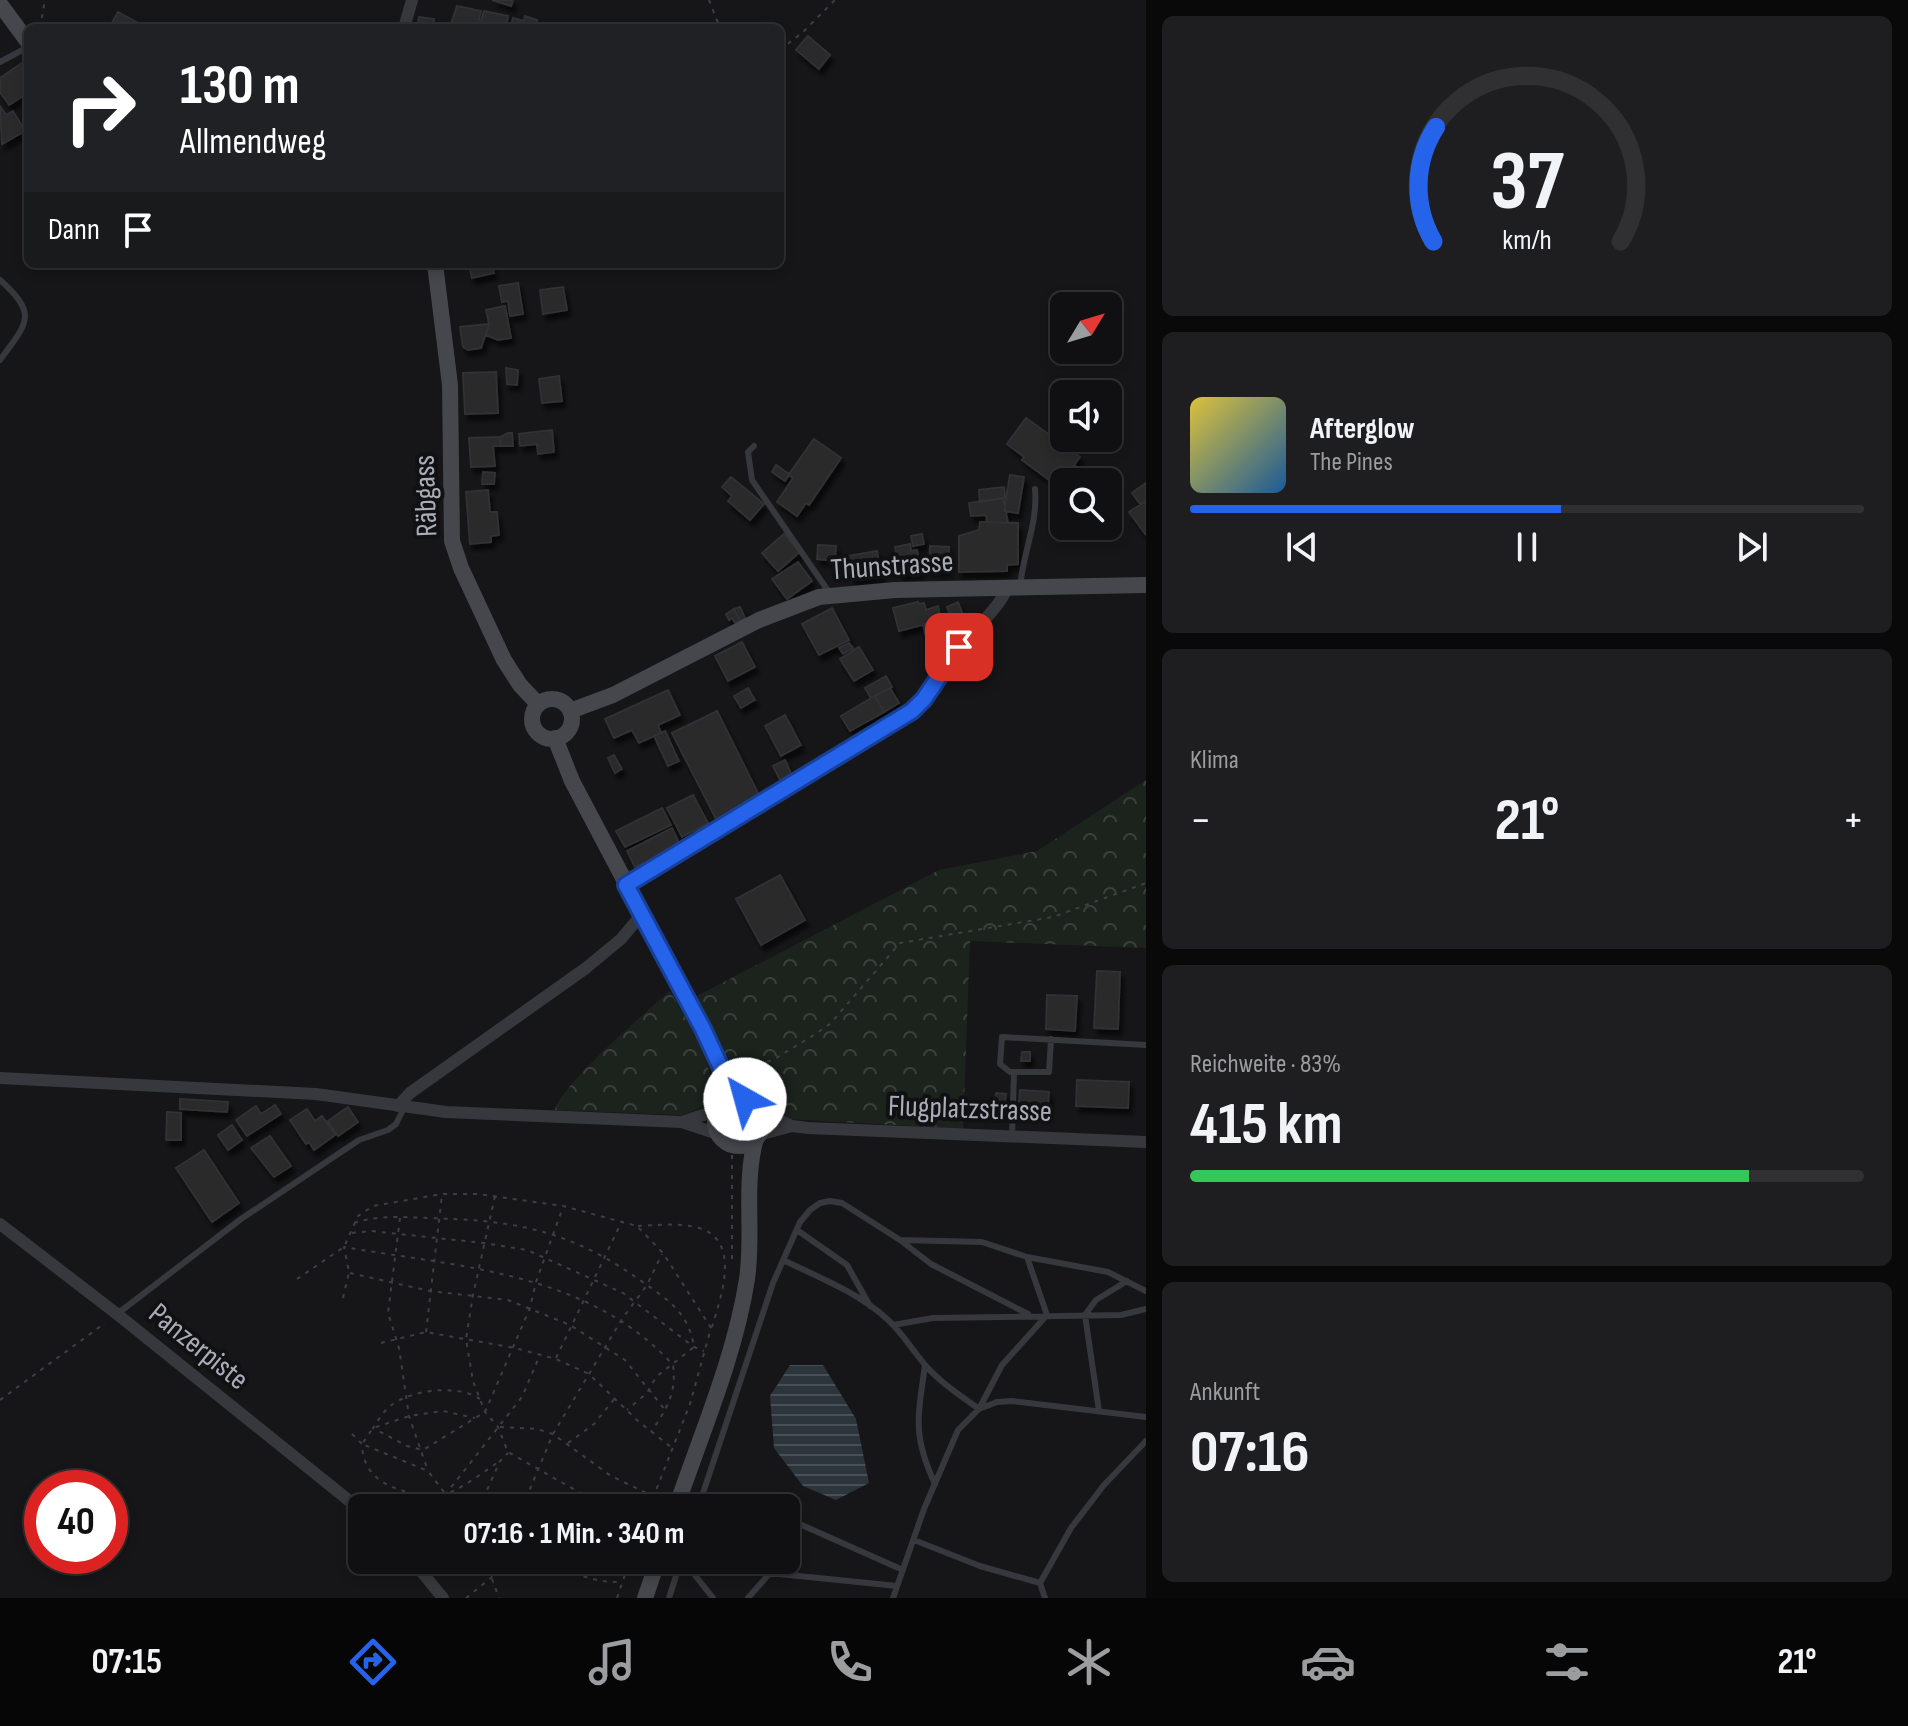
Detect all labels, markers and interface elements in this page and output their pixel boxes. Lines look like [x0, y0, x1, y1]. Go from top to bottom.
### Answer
text: 130 m [180, 53, 300, 120]
icon: right [48, 56, 152, 160]
text: Allmendweg [180, 121, 326, 164]
text: 37 [1490, 133, 1564, 233]
icon: arrive [116, 208, 160, 252]
text: Dann [48, 212, 100, 248]
text: km/h [1502, 223, 1552, 258]
north arrow [1050, 292, 1122, 364]
map controls [1050, 292, 1122, 540]
button: sound [1050, 380, 1122, 452]
text: Afterglow [1310, 411, 1415, 447]
text: The Pines [1310, 447, 1393, 478]
street label: Räbgass [407, 454, 445, 537]
button: search [1050, 468, 1122, 540]
icon: previous [1280, 525, 1324, 569]
icon: pause [1505, 525, 1549, 569]
icon: next [1730, 525, 1774, 569]
street label: Thunstrasse [829, 544, 955, 588]
pin [925, 613, 993, 681]
icon: arrive [937, 625, 981, 669]
text: Klima [1190, 745, 1239, 776]
text: 21° [1494, 785, 1560, 857]
text: − [1190, 794, 1212, 847]
text: + [1842, 794, 1864, 847]
text: Reichweite · 83% [1190, 1049, 1341, 1080]
position arrow [703, 1057, 787, 1141]
street label: Flugplatzstrasse [887, 1088, 1053, 1130]
text: 415 km [1190, 1089, 1342, 1161]
street label: Panzerpiste [141, 1296, 255, 1398]
text: Ankunft [1190, 1377, 1260, 1408]
text: 07:16 [1190, 1417, 1310, 1489]
speed limit sign: 40 [24, 1470, 128, 1574]
text: 07:16 · 1 Min. · 340 m [464, 1516, 684, 1552]
icon: directions [345, 1634, 401, 1690]
icon: music [584, 1634, 640, 1690]
icon: phone [822, 1634, 878, 1690]
icon: climate [1061, 1634, 1117, 1690]
icon: car [1300, 1634, 1356, 1690]
icon: filters [1539, 1634, 1595, 1690]
text: 07:15 [91, 1641, 162, 1684]
text: 21° [1777, 1641, 1817, 1684]

